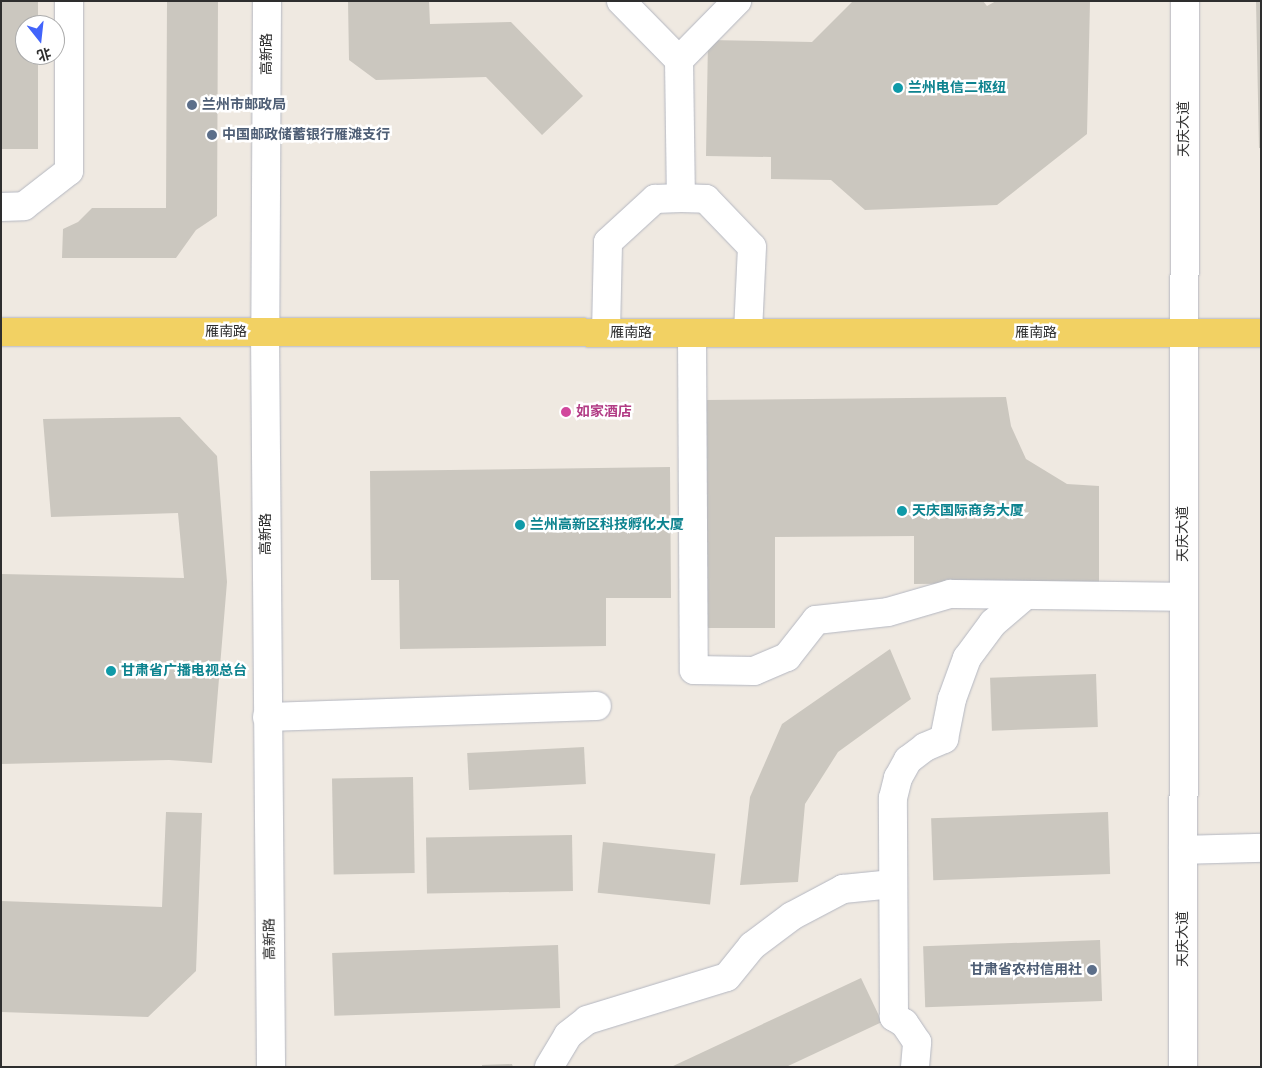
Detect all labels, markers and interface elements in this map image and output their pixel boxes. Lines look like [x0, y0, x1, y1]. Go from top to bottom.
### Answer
north arrow [15, 15, 65, 65]
street label: 高新路 [259, 33, 275, 75]
text: 北 [35, 43, 53, 65]
place label: 兰州电信二枢纽 [908, 80, 1006, 96]
marker: 兰州电信二枢纽 [892, 82, 904, 94]
place label: 兰州市邮政局 [202, 97, 286, 113]
marker: 兰州市邮政局 [186, 99, 198, 111]
street label: 天庆大道 [1176, 101, 1192, 157]
place label: 中国邮政储蓄银行雁滩支行 [222, 127, 390, 143]
marker: 中国邮政储蓄银行雁滩支行 [206, 129, 218, 141]
street label: 雁南路 [205, 324, 247, 340]
street label: 雁南路 [610, 325, 652, 341]
street label: 雁南路 [1015, 325, 1057, 341]
place label: 如家酒店 [576, 404, 632, 420]
marker: 如家酒店 [560, 406, 572, 418]
place label: 天庆国际商务大厦 [912, 503, 1024, 519]
marker: 天庆国际商务大厦 [896, 505, 908, 517]
street label: 天庆大道 [1175, 506, 1191, 562]
street label: 高新路 [258, 513, 274, 555]
place label: 兰州高新区科技孵化大厦 [530, 517, 684, 533]
marker: 兰州高新区科技孵化大厦 [514, 519, 526, 531]
place label: 甘肃省广播电视总台 [121, 663, 247, 679]
marker: 甘肃省广播电视总台 [105, 665, 117, 677]
street label: 天庆大道 [1175, 911, 1191, 967]
street label: 高新路 [261, 918, 279, 960]
place label: 甘肃省农村信用社 [970, 962, 1082, 978]
marker: 甘肃省农村信用社 [1086, 964, 1098, 976]

